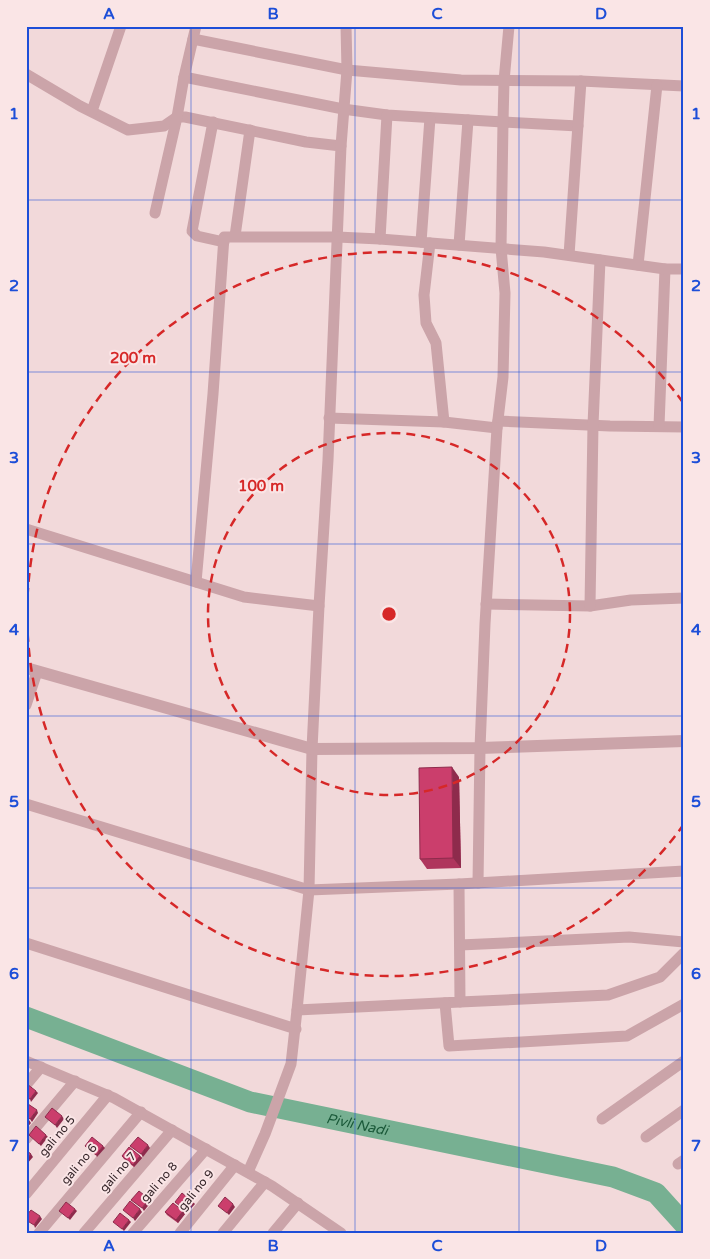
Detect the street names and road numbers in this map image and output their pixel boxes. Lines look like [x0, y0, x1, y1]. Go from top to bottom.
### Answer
street label: gali no 5 [36, 1113, 78, 1159]
street label: gali no 6 [58, 1141, 100, 1187]
street label: gali no 7 [97, 1149, 139, 1195]
street label: gali no 8 [138, 1159, 180, 1205]
street label: gali no 9 [175, 1167, 217, 1213]

